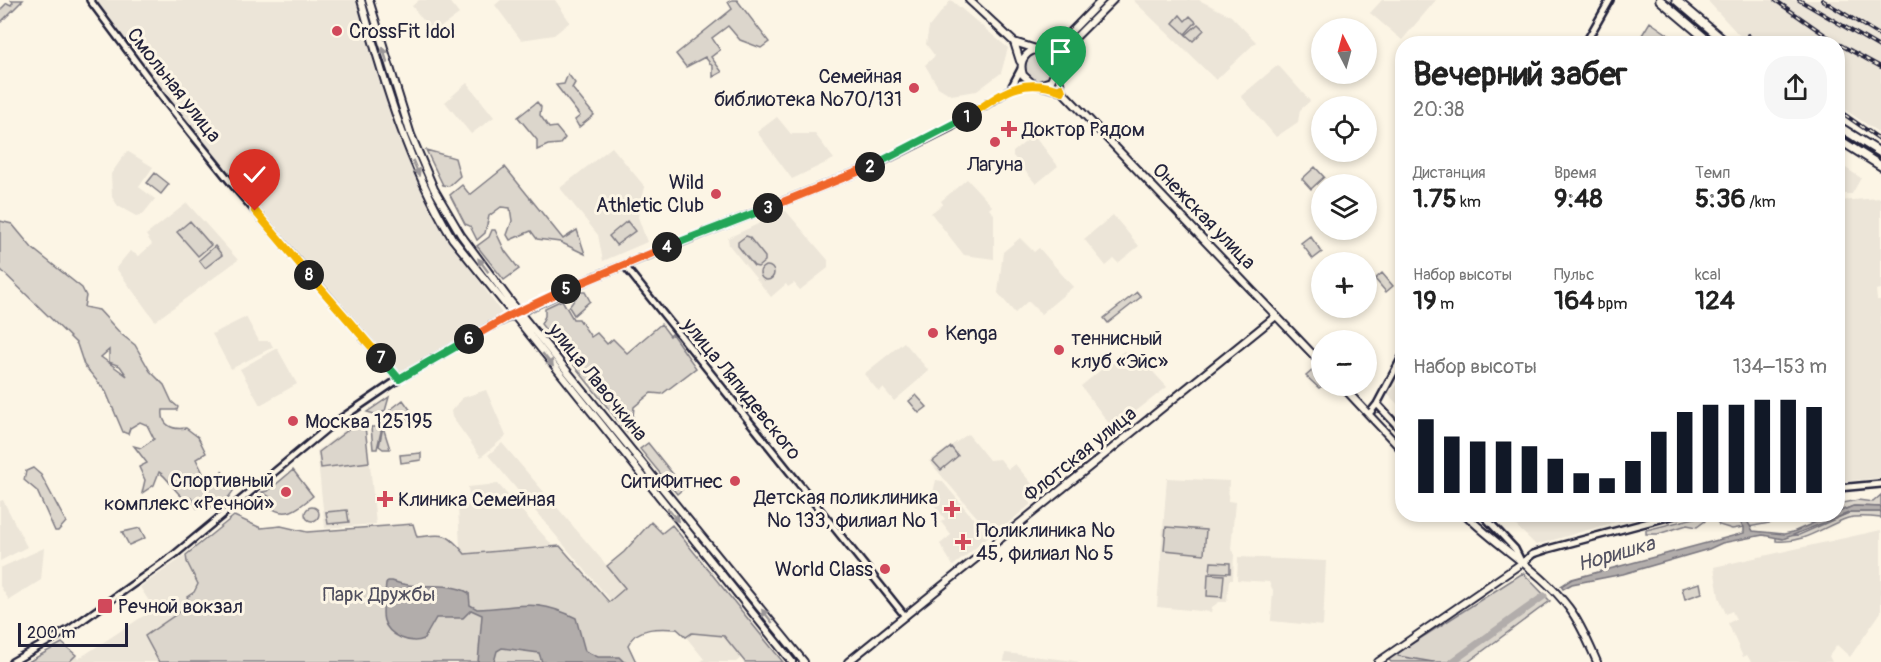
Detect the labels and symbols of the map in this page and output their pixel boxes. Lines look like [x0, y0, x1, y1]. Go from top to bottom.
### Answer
north arrow [1311, 18, 1377, 84]
place label: CrossFit Idol [349, 19, 455, 44]
street label: Смольная улица [121, 23, 227, 147]
marker: CrossFit Idol [330, 24, 344, 38]
pin [1035, 26, 1086, 88]
one-way arrow [380, 46, 389, 64]
place label: Семейная библиотека №70/131 [714, 64, 902, 112]
marker: Семейная библиотека №70/131 [907, 81, 921, 95]
pin: 1 [952, 102, 982, 132]
place label: Доктор Рядом [1021, 117, 1145, 142]
marker: Доктор Рядом [1000, 120, 1018, 138]
marker: Лагуна [988, 135, 1002, 149]
pin [229, 149, 280, 211]
pin: 2 [855, 152, 885, 182]
place label: Лагуна [966, 152, 1023, 177]
street label: Онежская улица [1147, 157, 1261, 275]
one-way arrow [411, 159, 421, 177]
place label: Wild Athletic Club [596, 170, 704, 218]
marker: Wild Athletic Club [709, 187, 723, 201]
pin: 3 [753, 193, 783, 223]
pin: 4 [652, 232, 682, 262]
one-way arrow [477, 257, 489, 272]
pin: 8 [294, 260, 324, 290]
pin: 5 [551, 274, 581, 304]
street label: улица Ляпидевского [677, 312, 807, 465]
street label: улица Лавочкина [542, 317, 653, 446]
place label: Kenga [945, 321, 997, 346]
pin: 6 [454, 324, 484, 354]
marker: Kenga [926, 326, 940, 340]
place label: теннисный клуб «Эйс» [1071, 326, 1168, 374]
pin: 7 [366, 343, 396, 373]
marker: теннисный клуб «Эйс» [1052, 343, 1066, 357]
one-way arrow [542, 352, 555, 368]
street label: Флотская улица [1019, 401, 1141, 507]
place label: Москва 125195 [305, 409, 433, 434]
marker: Москва 125195 [286, 414, 300, 428]
place label: Спортивный комплекс «Речной» [104, 468, 274, 516]
place label: СитиФитнес [621, 469, 723, 494]
marker: СитиФитнес [728, 474, 742, 488]
marker: Спортивный комплекс «Речной» [279, 485, 293, 499]
place label: Детская поликлиника № 133, филиал № 1 [753, 485, 938, 533]
place label: Клиника Семейная [398, 487, 555, 512]
marker: Клиника Семейная [376, 490, 394, 508]
marker: Детская поликлиника № 133, филиал № 1 [943, 500, 961, 518]
one-way arrow [667, 507, 680, 523]
place label: Поликлиника № 45, филиал № 5 [976, 518, 1115, 566]
water label: Норишка [1574, 530, 1659, 578]
marker: Поликлиника № 45, филиал № 5 [954, 533, 972, 551]
place label: World Class [775, 557, 873, 582]
marker: World Class [878, 562, 892, 576]
park label: Парк Дружбы [323, 582, 435, 607]
place label: Речной вокзал [118, 594, 243, 619]
marker: Речной вокзал [96, 597, 114, 615]
one-way arrow [762, 609, 774, 624]
scale bar [18, 620, 128, 648]

